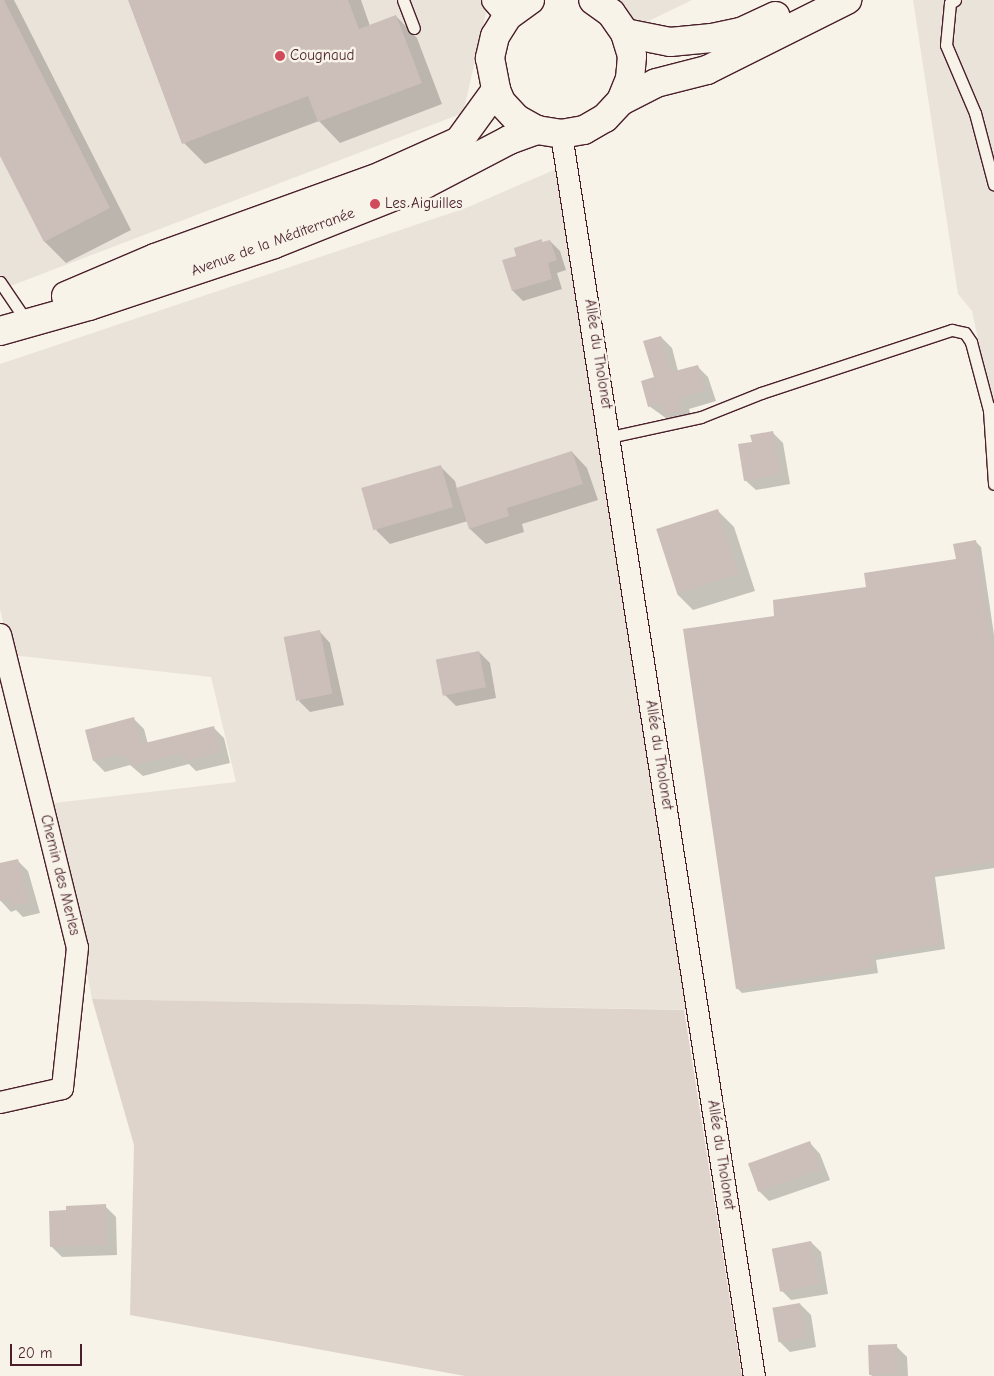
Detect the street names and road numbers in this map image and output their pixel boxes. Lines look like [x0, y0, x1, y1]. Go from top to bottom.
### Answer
street label: Avenue de la Méditerranée [189, 204, 357, 280]
street label: Allée du Tholonet [580, 298, 616, 410]
street label: Allée du Tholonet [641, 699, 677, 811]
street label: Chemin des Merles [36, 813, 84, 937]
street label: Allée du Tholonet [703, 1099, 739, 1211]

